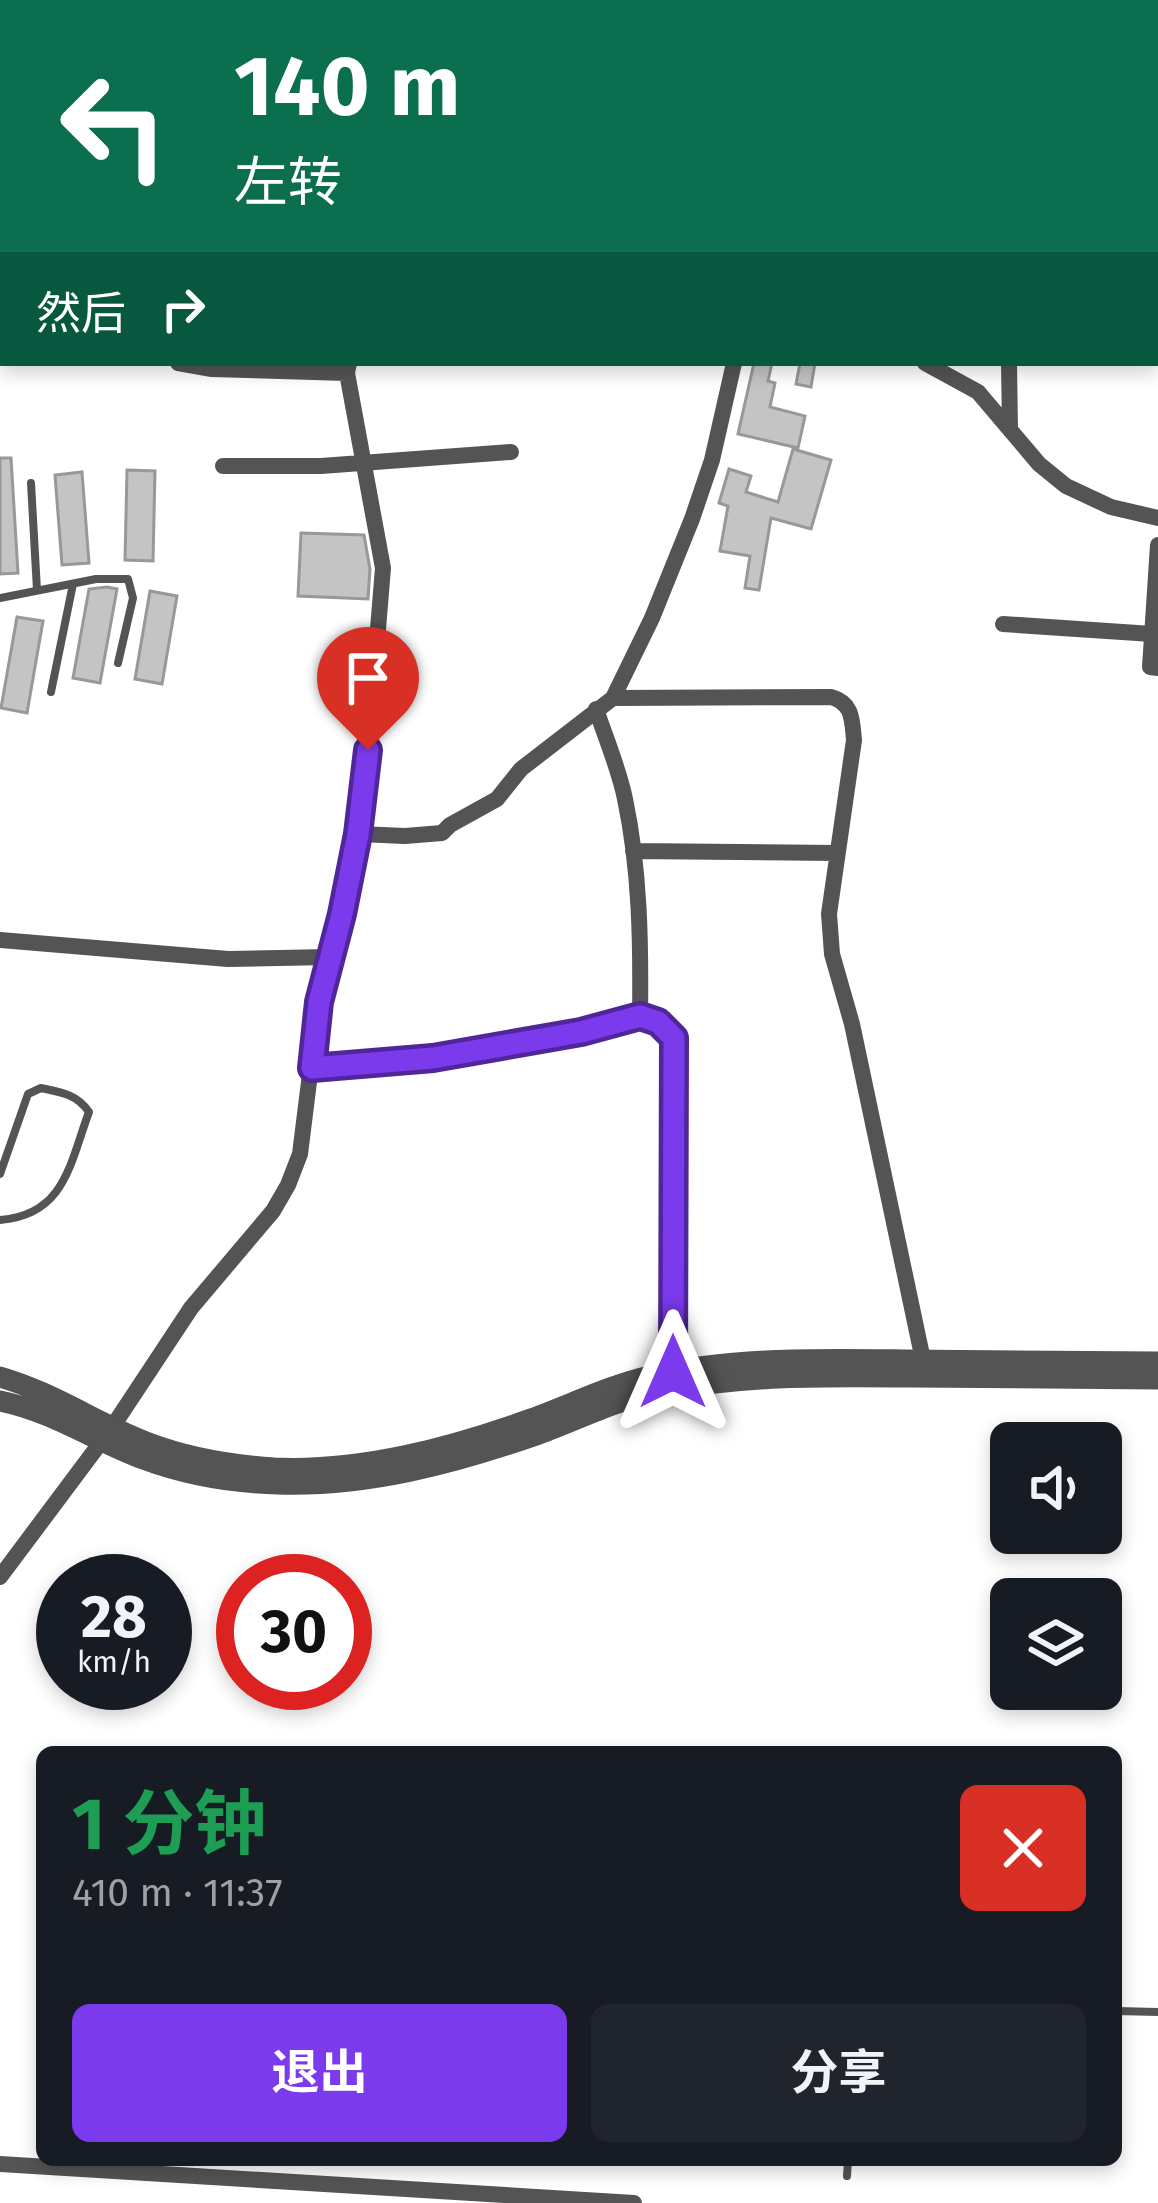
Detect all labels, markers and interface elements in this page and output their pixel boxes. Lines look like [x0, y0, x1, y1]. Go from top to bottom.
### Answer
text: 140 m [234, 36, 460, 137]
icon: left [36, 48, 192, 204]
text: 左转 [234, 151, 342, 215]
icon: right [150, 276, 216, 342]
text: 然后 [36, 287, 126, 341]
pin [317, 627, 419, 750]
icon: arrive [335, 645, 401, 711]
position arrow [610, 1309, 736, 1435]
map controls [990, 1422, 1122, 1710]
button: sound [990, 1422, 1122, 1554]
speed limit sign: 30 [216, 1554, 372, 1710]
button: layers [990, 1578, 1122, 1710]
text: 28 [81, 1581, 147, 1653]
text: km/h [77, 1644, 151, 1680]
text: 1 分钟 [72, 1782, 266, 1868]
button: close [960, 1785, 1086, 1911]
text: 410 m · 11:37 [72, 1870, 282, 1916]
button: 退出 [72, 2004, 567, 2142]
button: 分享 [591, 2004, 1086, 2142]

